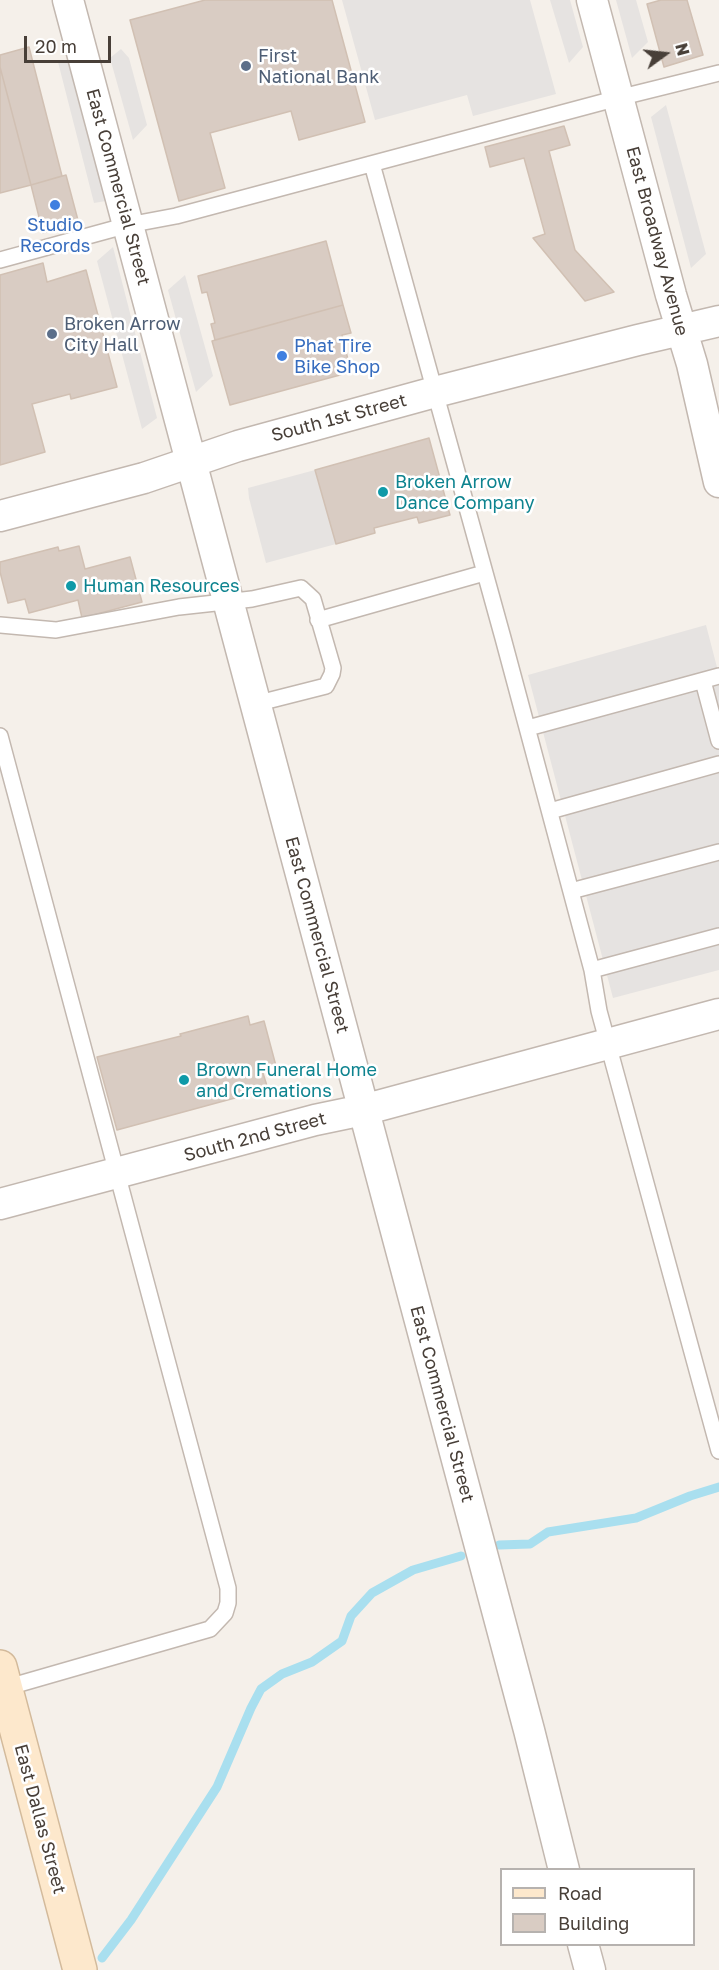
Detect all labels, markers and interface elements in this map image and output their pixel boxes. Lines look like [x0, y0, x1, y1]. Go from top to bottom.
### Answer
scale bar [27, 24, 114, 62]
north arrow [635, 24, 695, 84]
text: 20 m [35, 35, 77, 57]
text: N [671, 41, 694, 58]
place label: First National Bank [258, 45, 379, 88]
marker: First National Bank [239, 59, 253, 73]
street label: East Commercial Street [81, 86, 155, 288]
street label: East Broadway Avenue [621, 144, 693, 338]
marker: Studio Records [48, 198, 62, 212]
place label: Studio Records [20, 214, 90, 256]
place label: Broken Arrow City Hall [64, 313, 181, 356]
marker: Broken Arrow City Hall [45, 327, 59, 341]
place label: Phat Tire Bike Shop [294, 335, 380, 378]
marker: Phat Tire Bike Shop [275, 349, 289, 363]
street label: South 1st Street [269, 390, 409, 446]
place label: Broken Arrow Dance Company [395, 471, 535, 514]
marker: Broken Arrow Dance Company [376, 485, 390, 499]
place label: Human Resources [83, 575, 240, 597]
marker: Human Resources [64, 579, 78, 593]
street label: East Commercial Street [280, 834, 354, 1036]
place label: Brown Funeral Home and Cremations [196, 1059, 377, 1102]
marker: Brown Funeral Home and Cremations [177, 1073, 191, 1087]
street label: South 2nd Street [182, 1108, 328, 1166]
street label: East Commercial Street [405, 1303, 479, 1505]
street label: East Dallas Street [10, 1742, 70, 1896]
legend [500, 1868, 695, 1946]
text: Road [558, 1882, 602, 1904]
text: Building [558, 1912, 629, 1934]

